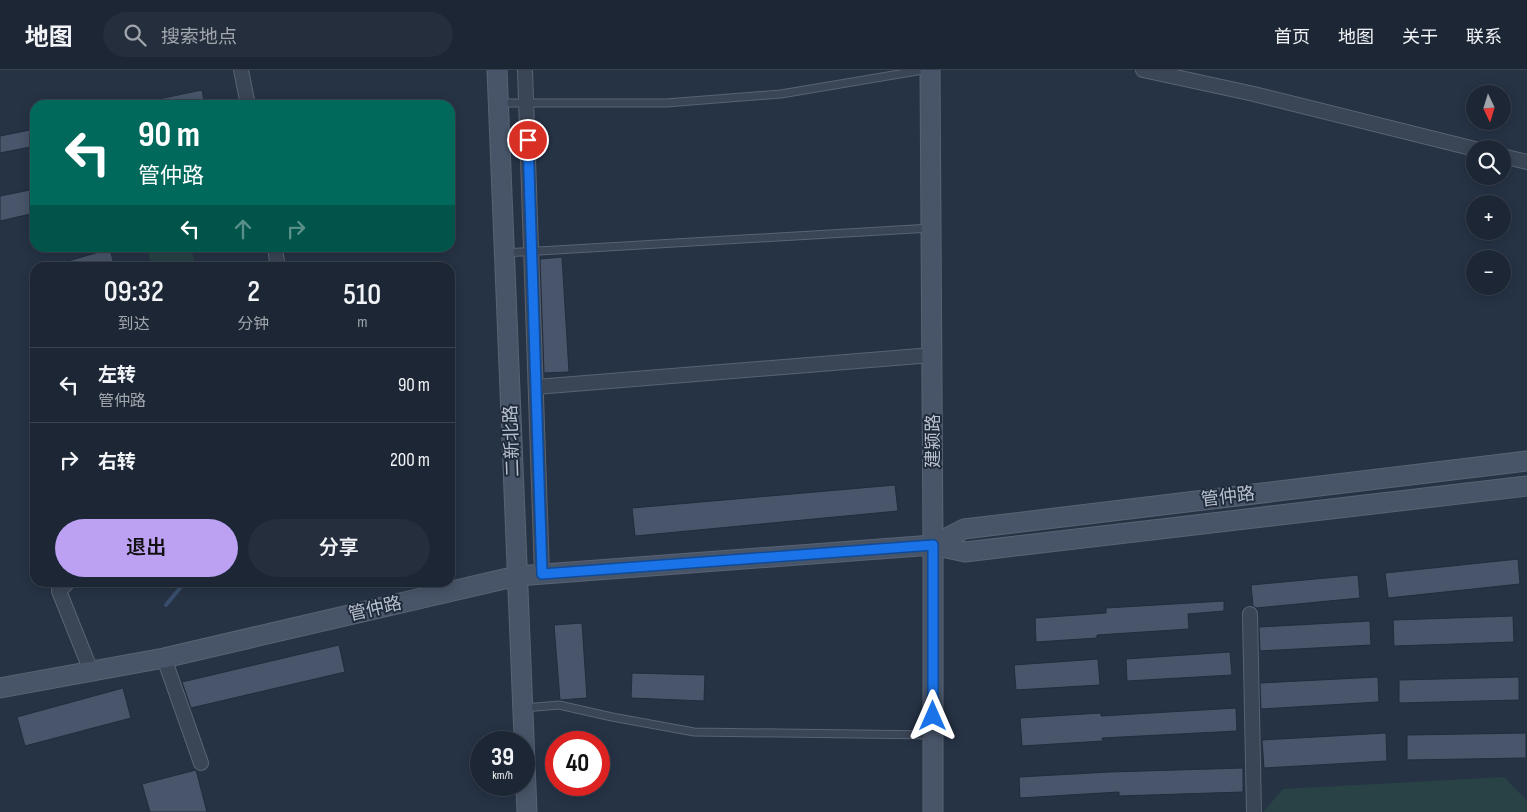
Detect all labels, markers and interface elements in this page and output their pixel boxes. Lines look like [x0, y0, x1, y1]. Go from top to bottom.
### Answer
search box [103, 12, 453, 57]
icon: search [121, 21, 149, 49]
text: 地图 [25, 23, 73, 52]
text: 搜索地点 [161, 26, 237, 49]
text: 首页 [1274, 27, 1310, 48]
text: 地图 [1338, 27, 1374, 48]
text: 关于 [1402, 27, 1438, 48]
text: 联系 [1466, 27, 1502, 48]
north arrow [1466, 85, 1511, 130]
map controls [1466, 85, 1511, 295]
text: 90 m [138, 114, 200, 157]
pin [507, 119, 549, 161]
icon: left [55, 120, 120, 185]
icon: arrive [514, 126, 542, 154]
button: search [1466, 140, 1511, 185]
text: 管仲路 [138, 163, 204, 190]
button: + [1466, 195, 1511, 240]
icon: left [176, 215, 204, 243]
icon: ahead [229, 215, 257, 243]
icon: right [282, 215, 310, 243]
button: − [1466, 250, 1511, 295]
text: 09:32 [104, 274, 164, 310]
text: 2 [247, 274, 260, 310]
text: 510 [343, 277, 381, 313]
text: m [357, 313, 367, 332]
text: 到达 [118, 315, 150, 334]
text: 分钟 [238, 315, 270, 334]
text: 左转 [98, 364, 136, 387]
icon: left [55, 371, 83, 399]
text: 90 m [398, 374, 430, 397]
text: 管仲路 [98, 392, 146, 411]
street label: 二新北路 [500, 405, 524, 477]
street label: 建颍路 [923, 414, 944, 468]
icon: right [55, 446, 83, 474]
text: 200 m [390, 449, 430, 472]
text: 右转 [98, 451, 136, 474]
street label: 管仲路 [1200, 483, 1256, 511]
button: 退出 [55, 519, 238, 577]
button: 分享 [248, 519, 430, 577]
street label: 管仲路 [346, 593, 404, 625]
position arrow [906, 689, 958, 741]
speed limit sign: 40 [545, 731, 610, 796]
text: 39 [491, 742, 514, 773]
text: km/h [492, 768, 513, 783]

